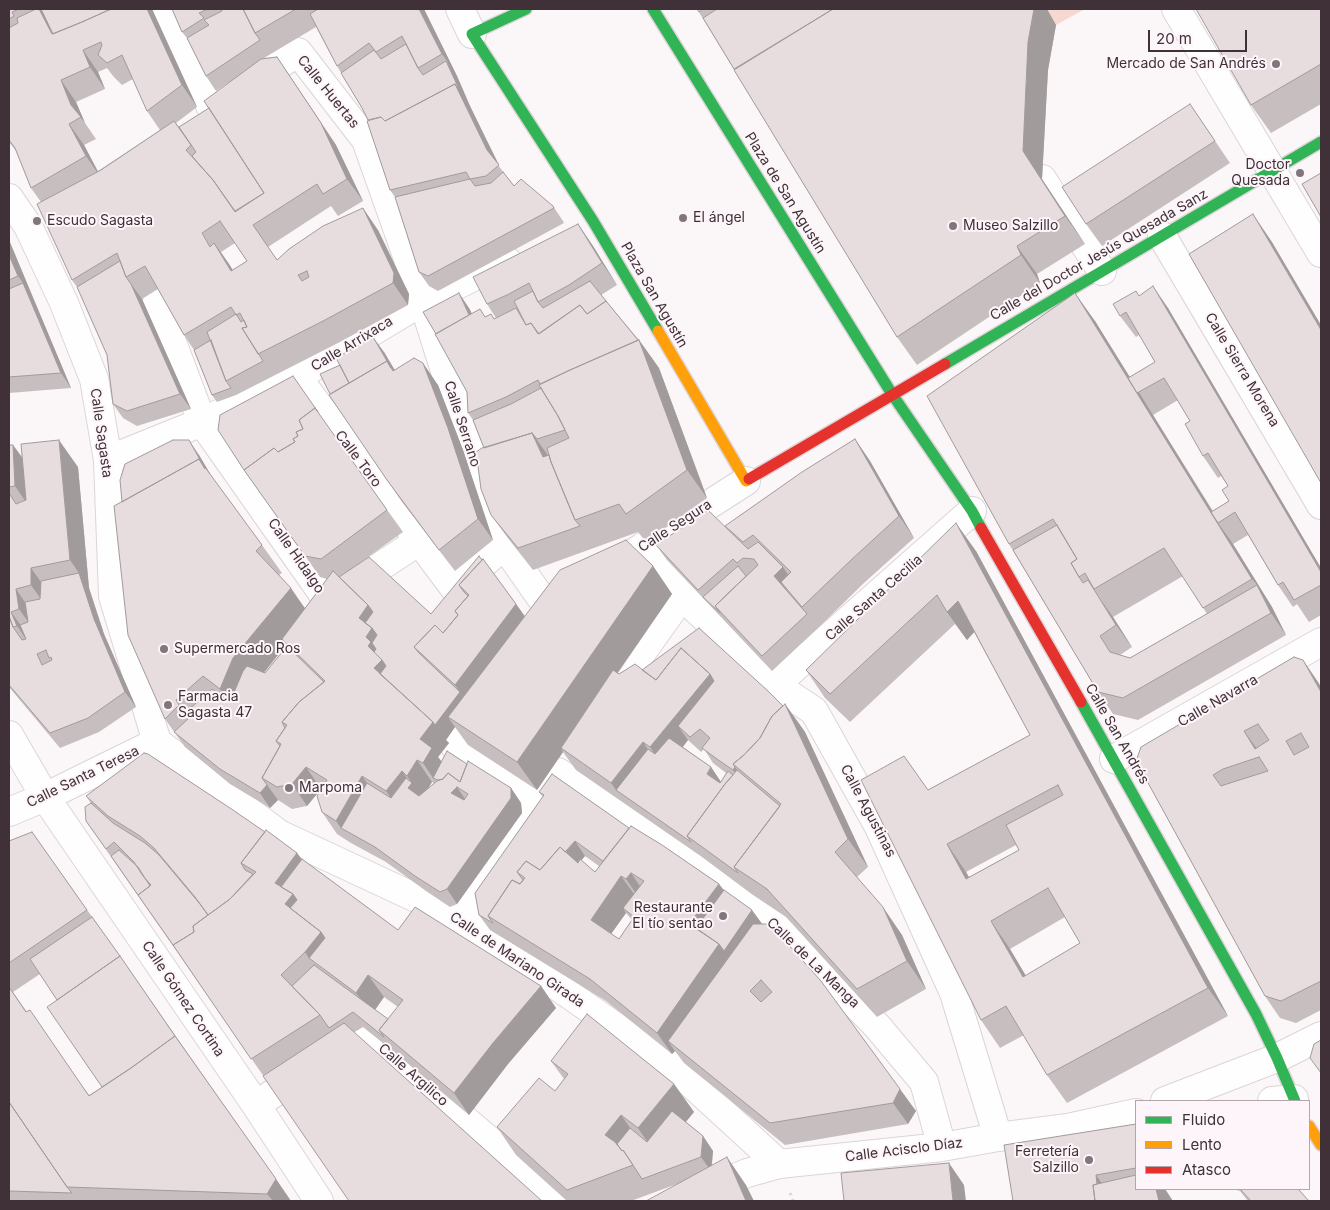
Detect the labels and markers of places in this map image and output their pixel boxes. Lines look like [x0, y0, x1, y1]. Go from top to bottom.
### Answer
place label: Mercado de San Andrés [1106, 56, 1266, 72]
marker: Mercado de San Andrés [1270, 58, 1282, 70]
place label: Doctor Quesada [1231, 157, 1290, 190]
marker: Doctor Quesada [1294, 167, 1306, 179]
place label: El ángel [693, 210, 745, 226]
marker: El ángel [677, 212, 689, 224]
place label: Escudo Sagasta [47, 213, 153, 229]
marker: Escudo Sagasta [31, 215, 43, 227]
place label: Museo Salzillo [963, 218, 1058, 234]
marker: Museo Salzillo [947, 220, 959, 232]
place label: Supermercado Ros [174, 641, 300, 657]
marker: Supermercado Ros [158, 643, 170, 655]
place label: Farmacia Sagasta 47 [178, 689, 252, 722]
marker: Farmacia Sagasta 47 [162, 699, 174, 711]
place label: Marpoma [299, 780, 362, 796]
marker: Marpoma [283, 782, 295, 794]
place label: Restaurante El tío sentao [632, 900, 713, 932]
marker: Restaurante El tío sentao [717, 910, 729, 922]
place label: Ferretería Salzillo [1015, 1144, 1079, 1176]
marker: Ferretería Salzillo [1083, 1154, 1095, 1166]

